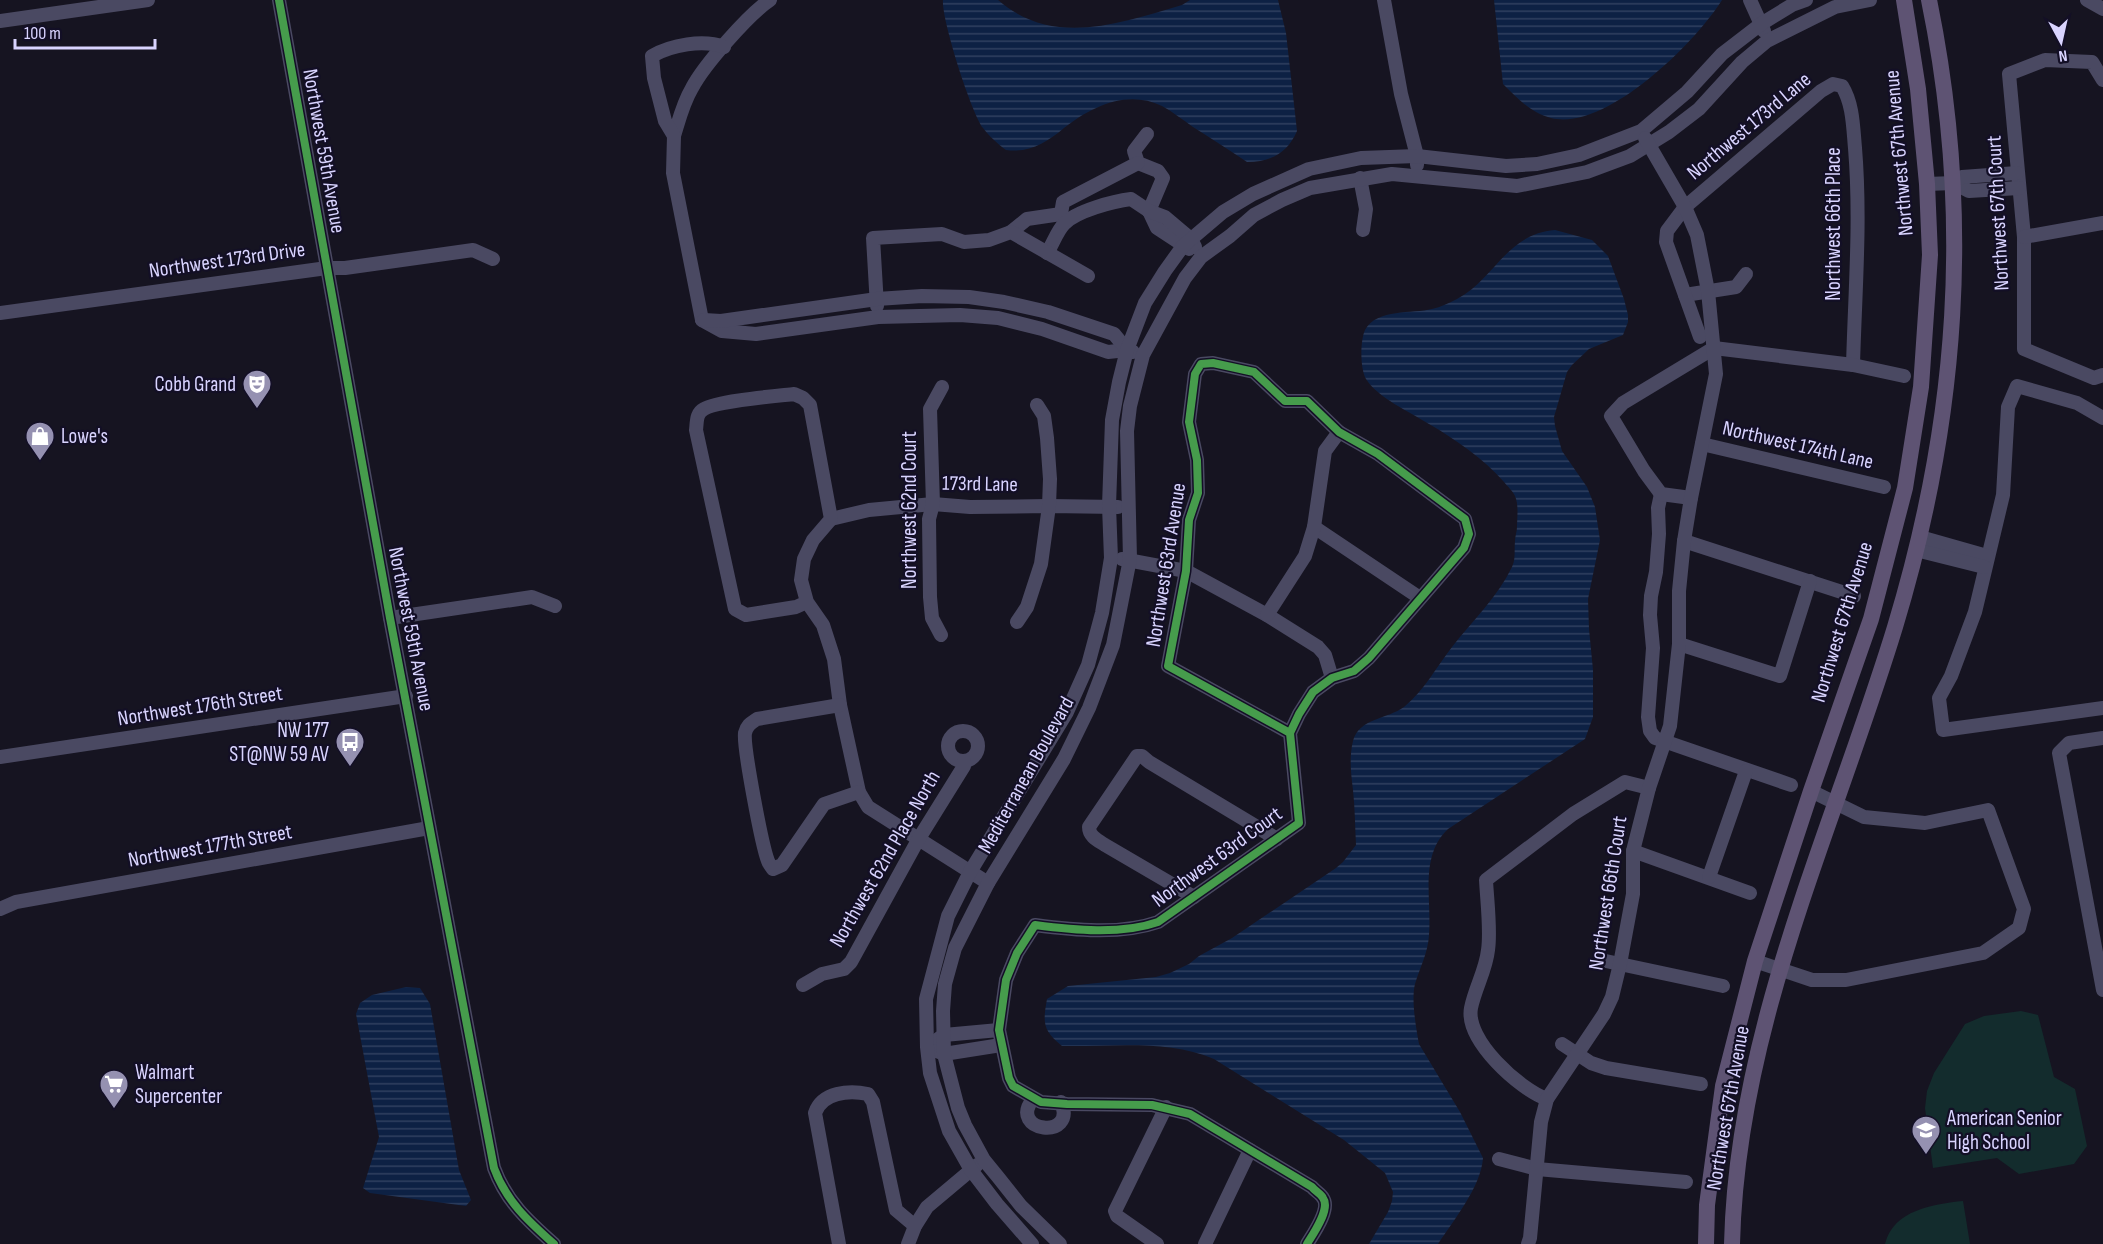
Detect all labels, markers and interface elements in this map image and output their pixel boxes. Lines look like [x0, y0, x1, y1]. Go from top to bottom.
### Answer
scale bar [15, 12, 154, 50]
north arrow [2031, 12, 2091, 72]
text: 100 m [24, 23, 61, 44]
text: N [2057, 45, 2068, 65]
street label: Northwest 59th Avenue [297, 67, 351, 235]
street label: Northwest 173rd Lane [1682, 67, 1816, 185]
street label: Northwest 67th Avenue [1879, 69, 1919, 237]
street label: Northwest 67th Court [1981, 135, 2015, 291]
street label: Northwest 66th Place [1821, 147, 1846, 301]
street label: Northwest 173rd Drive [147, 237, 307, 283]
theatre icon: Cobb Grand [241, 368, 273, 410]
place label: Cobb Grand [154, 372, 236, 397]
street label: Northwest 174th Lane [1720, 416, 1876, 474]
shop icon: Lowe's [24, 420, 56, 462]
place label: Lowe's [61, 424, 108, 449]
street label: Northwest 62nd Court [897, 431, 922, 589]
street label: 173rd Lane [942, 471, 1018, 497]
street label: Northwest 63rd Avenue [1141, 481, 1191, 649]
street label: Northwest 67th Avenue [1806, 539, 1878, 705]
street label: Northwest 59th Avenue [383, 545, 439, 713]
street label: Northwest 176th Street [116, 681, 284, 731]
street label: Mediterranean Boulevard [973, 692, 1079, 858]
place label: NW 177 ST@NW 59 AV [229, 718, 330, 767]
bus stop icon: NW 177 ST@NW 59 AV [334, 726, 366, 768]
street label: Northwest 62nd Place North [824, 766, 946, 952]
street label: Northwest 63rd Court [1147, 801, 1287, 913]
street label: Northwest 66th Court [1583, 814, 1633, 972]
street label: Northwest 177th Street [126, 819, 294, 873]
street label: Northwest 67th Avenue [1701, 1024, 1755, 1192]
place label: Walmart Supercenter [135, 1060, 222, 1109]
supermarket icon: Walmart Supercenter [98, 1068, 130, 1110]
place label: American Senior High School [1946, 1106, 2062, 1155]
school or university icon: American Senior High School [1910, 1114, 1942, 1156]

